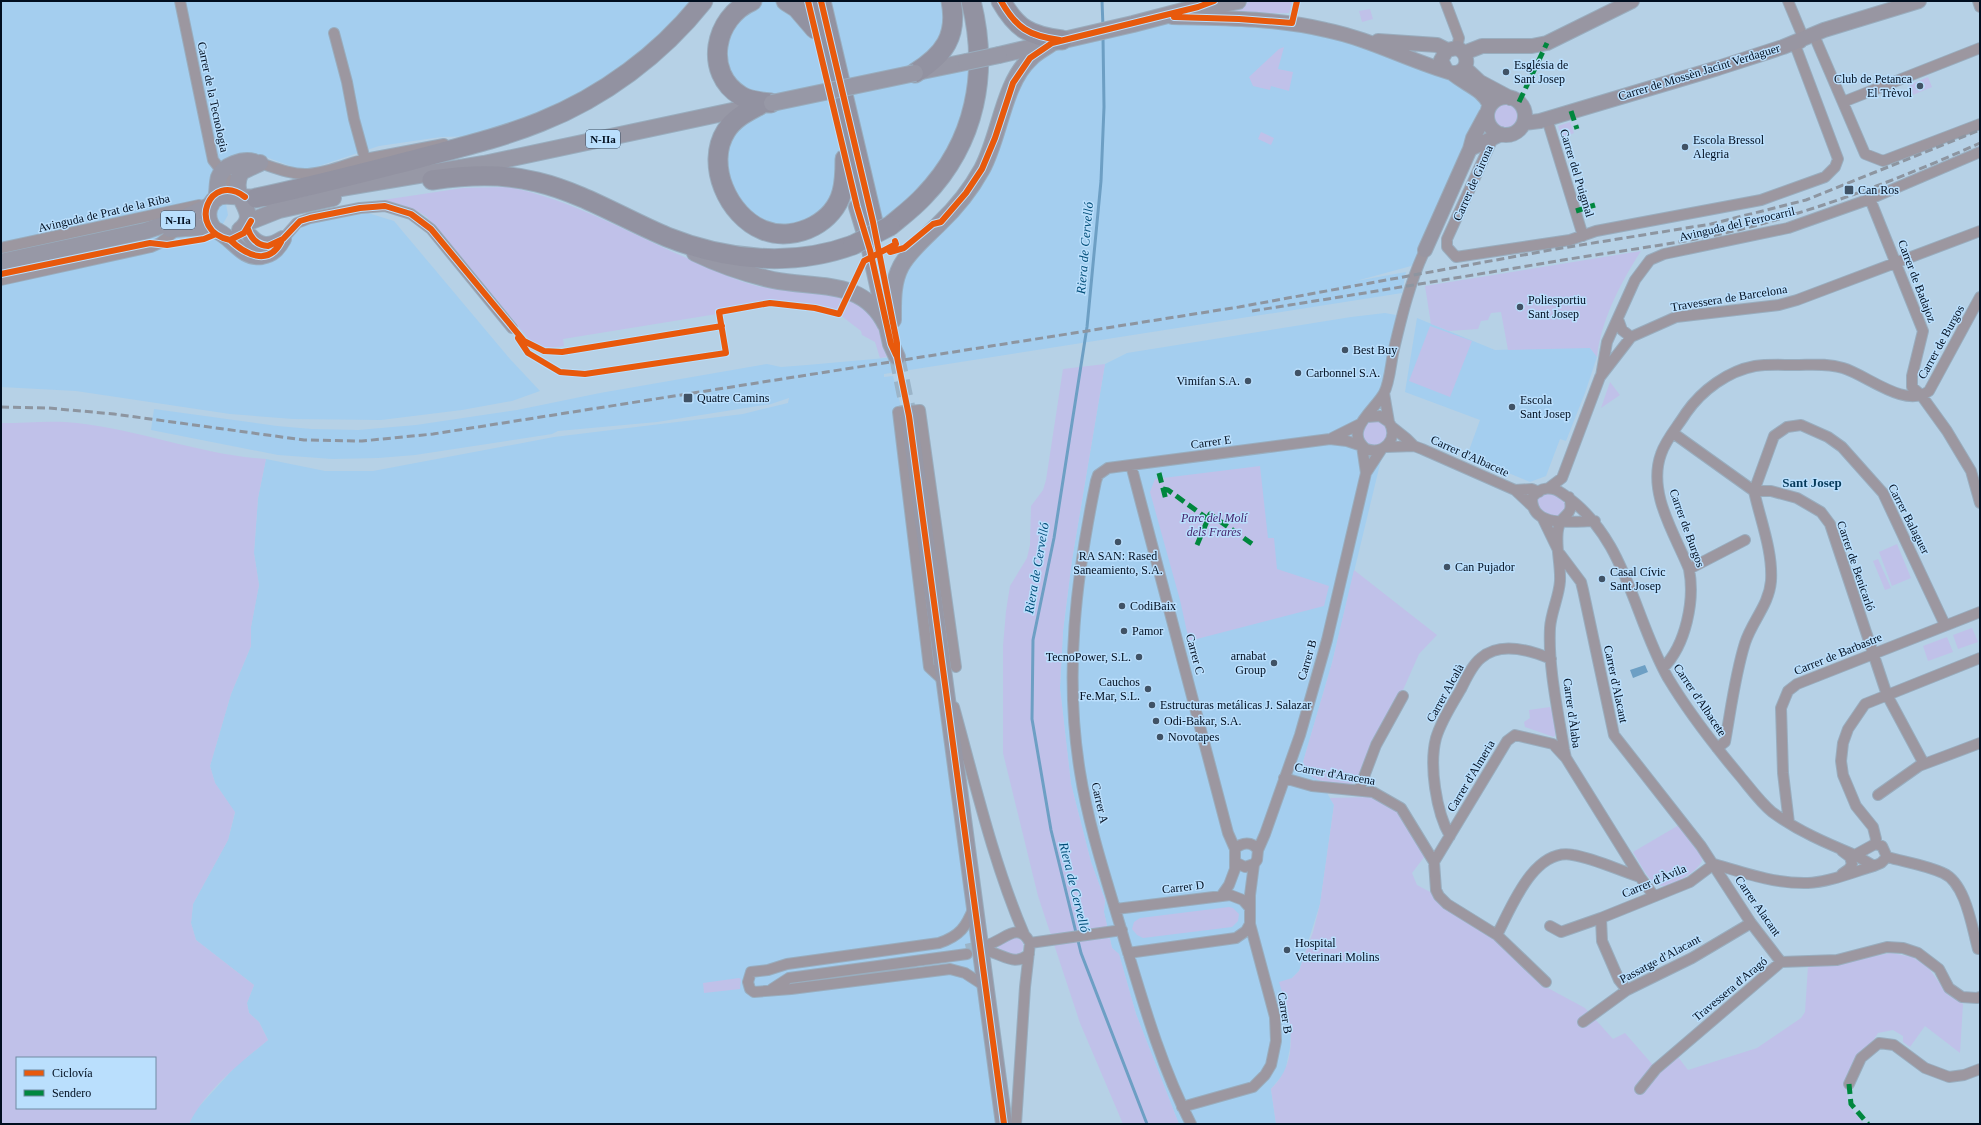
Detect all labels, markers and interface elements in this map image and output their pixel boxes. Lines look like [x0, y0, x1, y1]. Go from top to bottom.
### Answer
street label: Carrer de la Tecnologia [194, 40, 232, 154]
street label: Carrer de Mossèn Jacint Verdaguer [1616, 41, 1782, 103]
place label: Església de Sant Josep [1514, 58, 1568, 86]
marker: Església de Sant Josep [1501, 67, 1511, 77]
place label: Club de Petanca El Trèvol [1834, 72, 1913, 100]
marker: Club de Petanca El Trèvol [1915, 81, 1925, 91]
street label: Carrer del Puigmal [1557, 127, 1597, 219]
road number: N-IIa [586, 130, 620, 148]
place label: Escola Bressol Alegria [1693, 133, 1765, 161]
street label: Carrer de Girona [1450, 142, 1496, 223]
marker: Escola Bressol Alegria [1680, 142, 1690, 152]
place label: Can Ros [1858, 183, 1899, 197]
marker: Can Ros [1843, 184, 1855, 196]
street label: Avinguda de Prat de la Riba [37, 191, 172, 235]
water label: Riera de Cervelló [1073, 201, 1096, 296]
street label: Avinguda del Ferrocarril [1678, 204, 1797, 244]
road number: N-IIa [161, 211, 195, 229]
street label: Carrer de Badajoz [1895, 238, 1939, 324]
street label: Travessera de Barcelona [1670, 282, 1789, 314]
place label: Poliesportiu Sant Josep [1528, 293, 1586, 321]
marker: Poliesportiu Sant Josep [1515, 302, 1525, 312]
street label: Carrer de Burgos [1915, 302, 1967, 381]
place label: Best Buy [1353, 343, 1397, 357]
marker: Best Buy [1340, 345, 1350, 355]
place label: Carbonnel S.A. [1306, 366, 1380, 380]
marker: Carbonnel S.A. [1293, 368, 1303, 378]
place label: Vimifan S.A. [1176, 374, 1240, 388]
marker: Vimifan S.A. [1243, 376, 1253, 386]
place label: Quatre Camins [697, 391, 770, 405]
marker: Quatre Camins [682, 392, 694, 404]
place label: Escola Sant Josep [1520, 393, 1571, 421]
marker: Escola Sant Josep [1507, 402, 1517, 412]
street label: Carrer E [1190, 432, 1232, 452]
street label: Carrer d'Albacete [1429, 432, 1511, 480]
district label: Sant Josep [1782, 475, 1842, 490]
street label: Carrer Balaguer [1885, 482, 1933, 556]
street label: Carrer de Burgos [1666, 487, 1708, 569]
park label: Parc del Molí dels Frares [1180, 511, 1249, 539]
street label: Carrer de Benicarló [1834, 519, 1878, 613]
water label: Riera de Cervelló [1021, 521, 1052, 616]
marker: RA SAN: Rased Saneamiento, S.A. [1113, 537, 1123, 547]
place label: RA SAN: Rased Saneamiento, S.A. [1073, 549, 1163, 577]
place label: Can Pujador [1455, 560, 1515, 574]
marker: Can Pujador [1442, 562, 1452, 572]
place label: Casal Cívic Sant Josep [1610, 565, 1666, 593]
marker: Casal Cívic Sant Josep [1597, 574, 1607, 584]
place label: CodiBaix [1130, 599, 1176, 613]
marker: CodiBaix [1117, 601, 1127, 611]
place label: Pamor [1132, 624, 1163, 638]
marker: Pamor [1119, 626, 1129, 636]
street label: Carrer de Barbastre [1792, 630, 1884, 678]
street label: Carrer C [1183, 632, 1207, 676]
street label: Carrer B [1295, 638, 1319, 682]
street label: Carrer d'Alacant [1601, 644, 1631, 725]
place label: arnabat Group [1231, 649, 1267, 677]
place label: TecnoPower, S.L. [1046, 650, 1131, 664]
marker: TecnoPower, S.L. [1134, 652, 1144, 662]
marker: arnabat Group [1269, 658, 1279, 668]
street label: Carrer Alcalà [1423, 661, 1467, 725]
street label: Carrer d'Albacete [1671, 661, 1729, 739]
place label: Cauchos Fe.Mar, S.L. [1079, 675, 1140, 703]
street label: Carrer d'Àlaba [1560, 677, 1584, 750]
marker: Cauchos Fe.Mar, S.L. [1143, 684, 1153, 694]
place label: Estructuras metálicas J. Salazar [1160, 698, 1311, 712]
marker: Estructuras metálicas J. Salazar [1147, 700, 1157, 710]
place label: Odi-Bakar, S.A. [1164, 714, 1242, 728]
marker: Odi-Bakar, S.A. [1151, 716, 1161, 726]
place label: Novotapes [1168, 730, 1220, 744]
marker: Novotapes [1155, 732, 1165, 742]
street label: Carrer d'Almeria [1444, 737, 1498, 814]
street label: Carrer d'Aracena [1294, 760, 1377, 788]
street label: Carrer A [1088, 781, 1112, 825]
water label: Riera de Cervelló [1056, 839, 1093, 934]
street label: Carrer d'Àvila [1620, 861, 1689, 901]
street label: Carrer Alacant [1732, 873, 1784, 939]
street label: Carrer D [1161, 877, 1205, 897]
street label: Passatge d'Alacant [1617, 931, 1704, 986]
place label: Hospital Veterinari Molins [1295, 936, 1380, 964]
marker: Hospital Veterinari Molins [1282, 945, 1292, 955]
street label: Travessera d'Aragó [1690, 954, 1770, 1024]
street label: Carrer B [1275, 991, 1295, 1035]
legend [16, 1057, 156, 1109]
text: Ciclovía [52, 1066, 93, 1080]
text: Sendero [52, 1086, 91, 1100]

